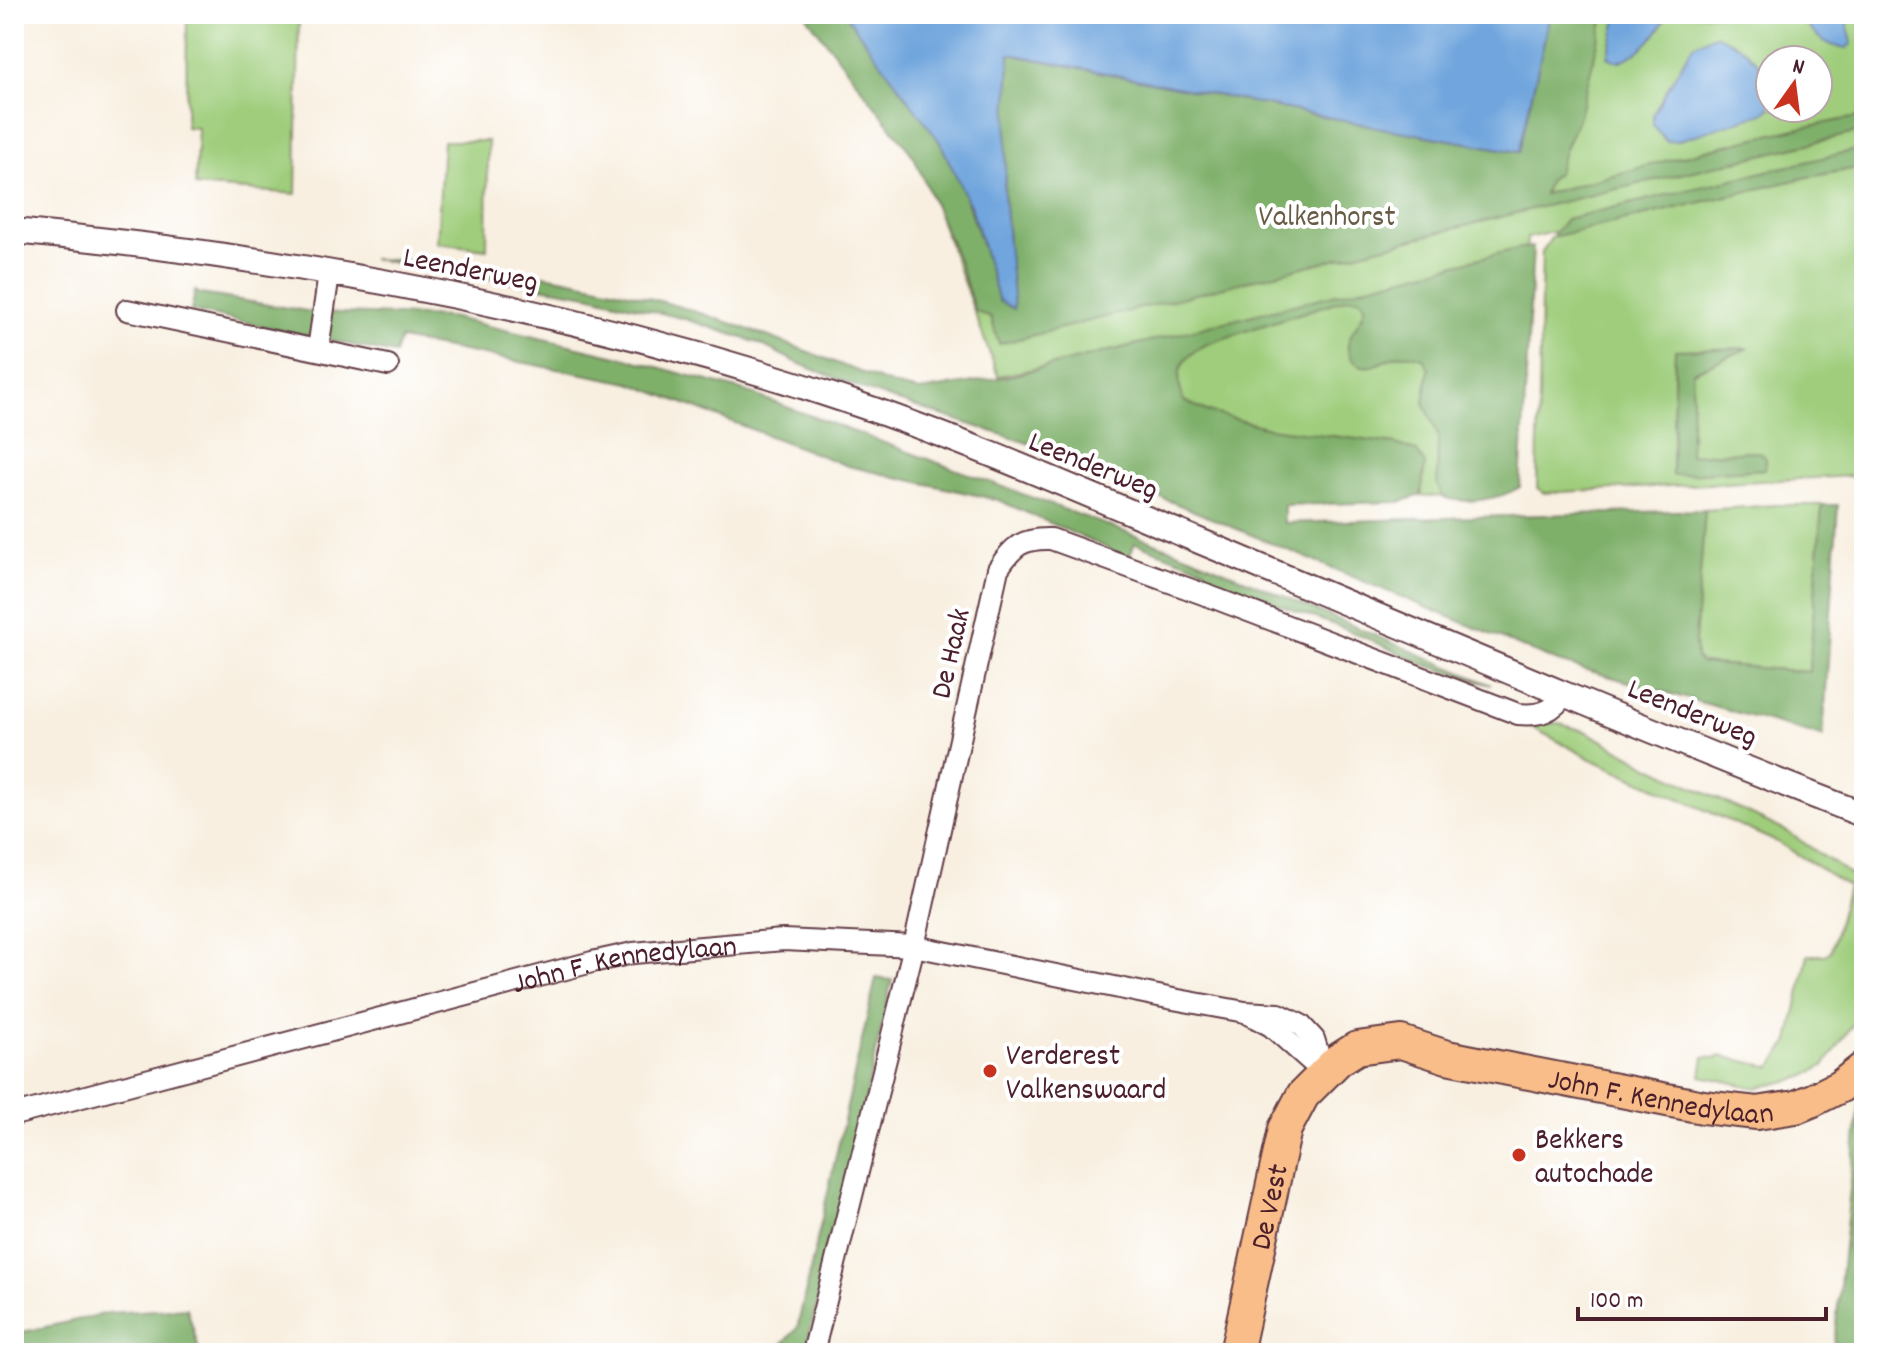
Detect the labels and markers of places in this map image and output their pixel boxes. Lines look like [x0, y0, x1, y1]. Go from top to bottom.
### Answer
place label: Verderest Valkenswaard [1006, 1037, 1166, 1114]
marker: Verderest Valkenswaard [981, 1062, 999, 1080]
place label: Bekkers autochade [1535, 1121, 1654, 1198]
marker: Bekkers autochade [1510, 1146, 1528, 1164]

